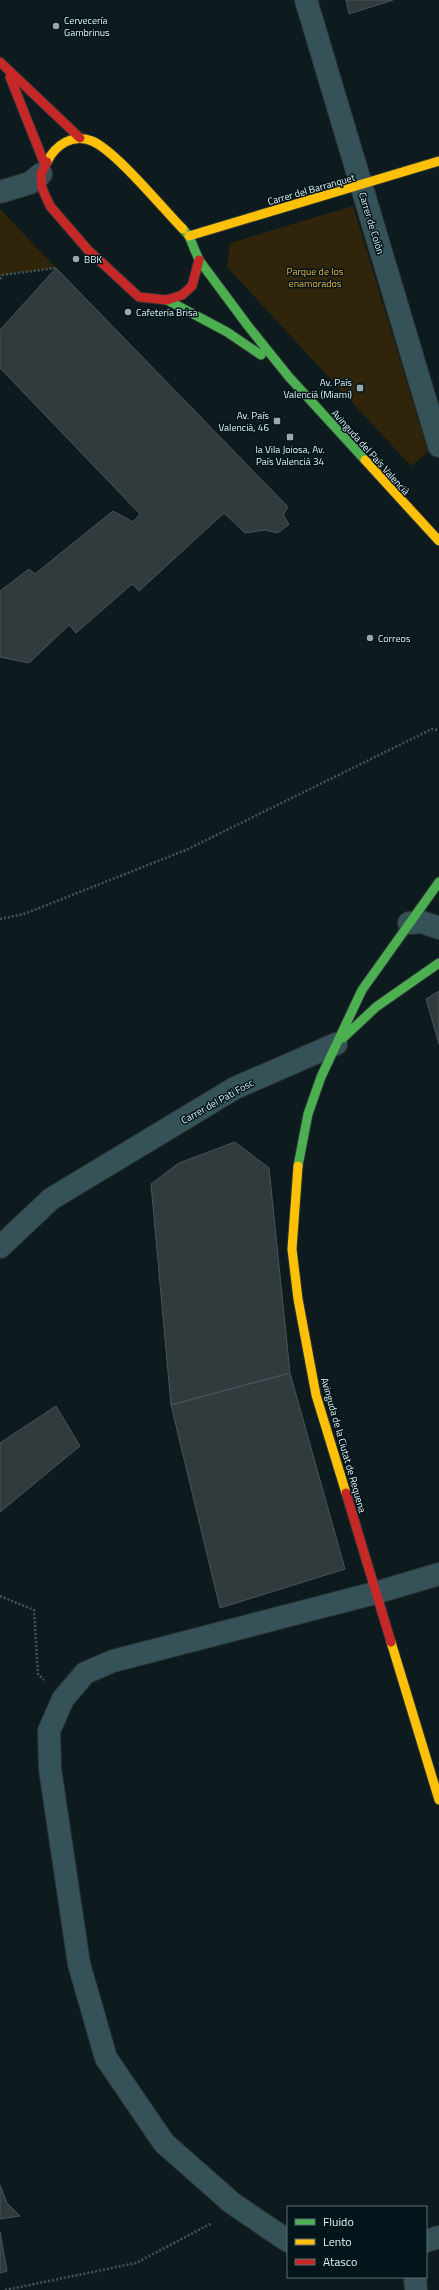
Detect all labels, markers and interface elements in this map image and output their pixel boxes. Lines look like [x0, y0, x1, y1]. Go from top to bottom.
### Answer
place label: Cervecería Gambrinus [64, 13, 110, 40]
marker: Cervecería Gambrinus [51, 21, 61, 31]
street label: Carrer del Barranquet [266, 170, 357, 209]
street label: Carrer de Colón [355, 190, 388, 256]
place label: BBK [84, 252, 102, 267]
marker: BBK [71, 254, 81, 264]
park label: Parque de los enamorados [287, 264, 344, 291]
place label: Cafetería Brisa [136, 305, 198, 320]
marker: Cafetería Brisa [123, 307, 133, 317]
place label: Av. País Valencià (Miami) [284, 375, 352, 402]
marker: Av. País Valencià (Miami) [355, 383, 365, 393]
street label: Avinguda del País Valencià [328, 406, 413, 498]
place label: Av. País Valencià, 46 [219, 408, 269, 435]
marker: Av. País Valencià, 46 [272, 416, 282, 426]
marker: la Vila Joiosa, Av. País Valencià 34 [285, 432, 295, 442]
place label: la Vila Joiosa, Av. País Valencià 34 [255, 442, 325, 469]
place label: Correos [378, 631, 411, 646]
marker: Correos [365, 633, 375, 643]
street label: Carrer del Pati Fosc [178, 1075, 256, 1128]
street label: Avinguda de la Ciutat de Requena [317, 1376, 370, 1514]
legend [287, 2206, 427, 2278]
text: Fluido [323, 2212, 354, 2231]
text: Lento [323, 2232, 352, 2251]
text: Atasco [323, 2252, 357, 2271]

